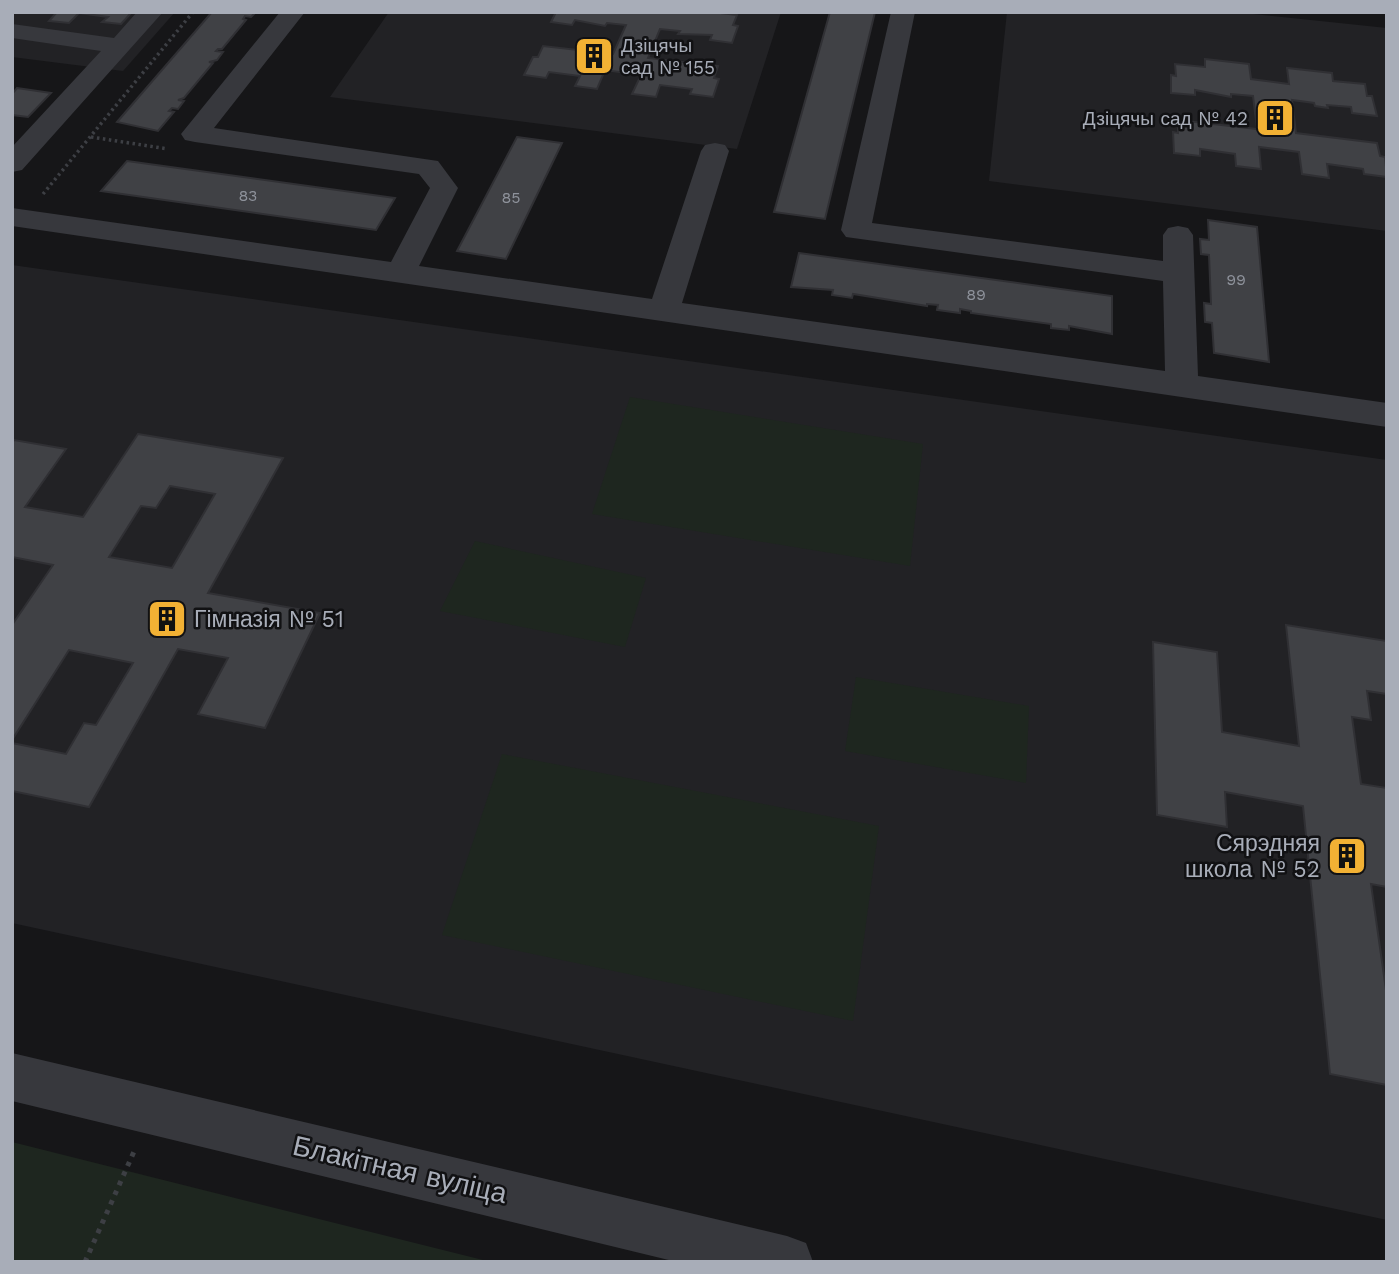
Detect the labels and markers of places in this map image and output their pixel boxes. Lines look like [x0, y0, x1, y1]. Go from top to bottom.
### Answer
place label: Дзіцячы сад № 155 [621, 34, 715, 79]
building icon: Дзіцячы сад № 155 [573, 35, 615, 77]
building icon: Дзіцячы сад № 42 [1254, 97, 1296, 139]
place label: Дзіцячы сад № 42 [1083, 107, 1248, 130]
building icon: Гімназія № 51 [146, 598, 188, 640]
place label: Гімназія № 51 [194, 606, 344, 633]
place label: Сярэдняя школа № 52 [1185, 830, 1320, 883]
building icon: Сярэдняя школа № 52 [1326, 835, 1368, 877]

